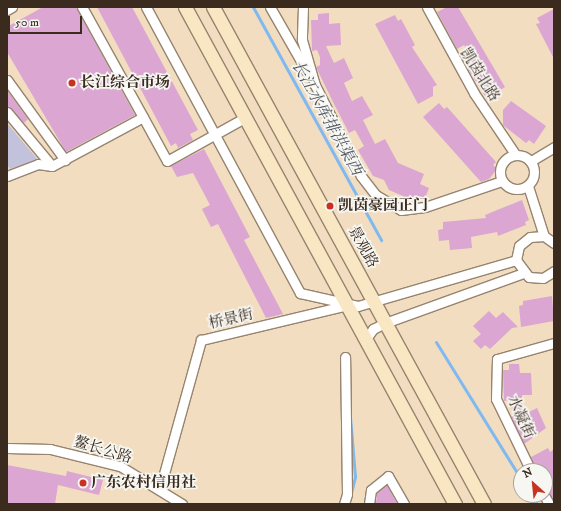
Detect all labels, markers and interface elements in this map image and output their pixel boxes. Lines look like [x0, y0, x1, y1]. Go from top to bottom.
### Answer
scale bar [10, 8, 84, 34]
text: 50 m [15, 15, 39, 30]
street label: 凯茵北路 [456, 45, 504, 105]
water label: 长江水库排洪渠西 [288, 57, 366, 179]
place label: 长江综合市场 [80, 74, 170, 92]
marker: 长江综合市场 [67, 78, 77, 88]
place label: 凯茵豪园正门 [338, 197, 428, 215]
marker: 凯茵豪园正门 [325, 201, 335, 211]
street label: 景观路 [344, 223, 382, 271]
street label: 桥景街 [207, 305, 255, 333]
street label: 水凝街 [504, 393, 538, 441]
street label: 鳌长公路 [72, 433, 134, 467]
north arrow [513, 463, 553, 503]
text: N [521, 465, 535, 481]
place label: 广东农村信用社 [91, 474, 196, 492]
marker: 广东农村信用社 [78, 478, 88, 488]

